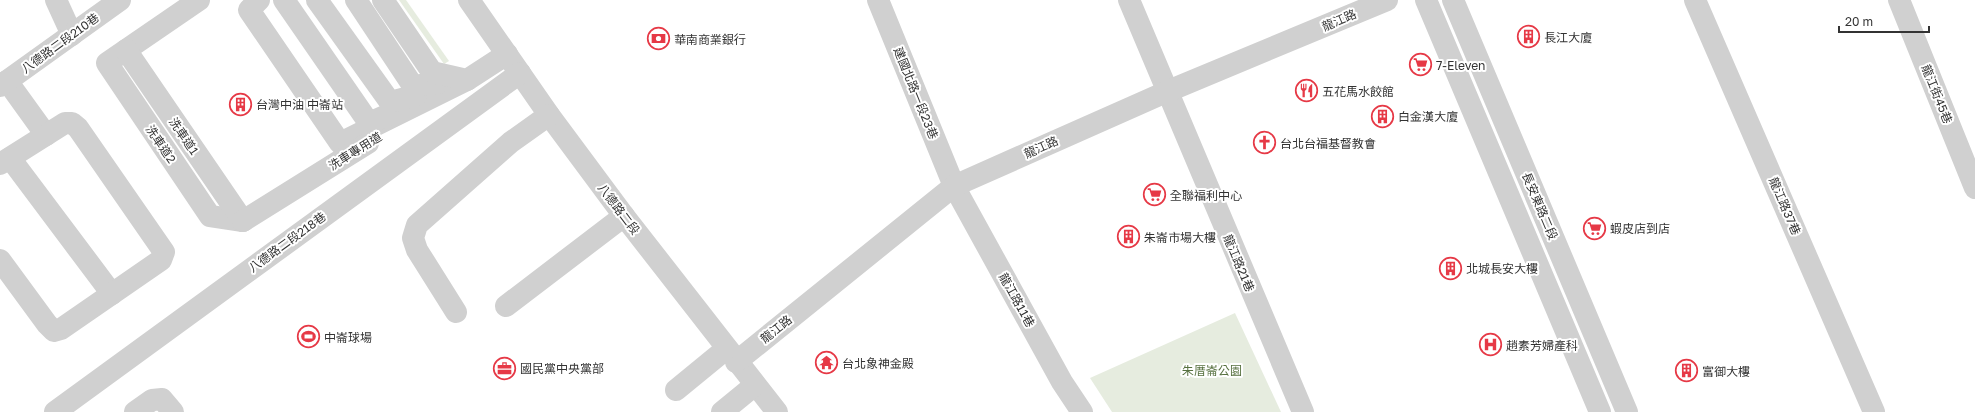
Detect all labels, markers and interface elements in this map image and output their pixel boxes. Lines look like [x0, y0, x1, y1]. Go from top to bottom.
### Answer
street label: 龍江路 [1319, 6, 1359, 34]
scale bar [1839, 8, 1929, 34]
street label: 八德路二段210巷 [18, 10, 102, 76]
text: 20 m [1845, 14, 1873, 29]
building icon: 長江大廈 [1516, 24, 1542, 50]
bank icon: 華南商業銀行 [646, 26, 672, 52]
place label: 長江大廈 [1544, 30, 1592, 45]
place label: 華南商業銀行 [674, 32, 746, 47]
street label: 建國北路一段23巷 [891, 45, 941, 141]
supermarket icon: 7-Eleven [1408, 52, 1434, 78]
place label: 7-Eleven [1436, 58, 1486, 73]
street label: 龍江街45巷 [1918, 62, 1956, 126]
restaurant icon: 五花馬水餃館 [1294, 78, 1320, 104]
place label: 五花馬水餃館 [1322, 84, 1394, 99]
building icon: 台灣中油 中崙站 [227, 91, 253, 117]
place label: 台灣中油 中崙站 [256, 97, 343, 112]
building icon: 白金漢大廈 [1370, 103, 1396, 129]
place label: 白金漢大廈 [1398, 109, 1458, 124]
street label: 洗車道1 [166, 114, 202, 158]
street label: 洗車道2 [143, 122, 179, 166]
street label: 洗車專用道 [326, 129, 384, 173]
church icon: 台北台福基督教會 [1251, 130, 1277, 156]
street label: 龍江路 [1021, 133, 1061, 161]
place label: 台北台福基督教會 [1280, 136, 1376, 151]
street label: 長安東路二段 [1519, 170, 1561, 242]
street label: 龍江路37巷 [1766, 175, 1804, 237]
street label: 八德路二段 [595, 181, 643, 237]
supermarket icon: 全聯福利中心 [1141, 182, 1167, 208]
place label: 全聯福利中心 [1170, 188, 1242, 203]
street label: 八德路二段218巷 [245, 209, 329, 275]
supermarket icon: 蝦皮店到店 [1581, 215, 1607, 241]
place label: 蝦皮店到店 [1610, 221, 1670, 236]
building icon: 朱崙市場大樓 [1115, 224, 1141, 250]
place label: 朱崙市場大樓 [1144, 230, 1216, 245]
street label: 龍江路21巷 [1220, 232, 1258, 294]
building icon: 北城長安大樓 [1438, 255, 1464, 281]
place label: 北城長安大樓 [1466, 261, 1538, 276]
street label: 龍江路11巷 [996, 270, 1038, 330]
street label: 龍江路 [757, 312, 795, 346]
sports icon: 中崙球場 [296, 324, 322, 350]
place label: 中崙球場 [324, 330, 372, 345]
hospital icon: 趙素芳婦產科 [1478, 332, 1504, 358]
place label: 趙素芳婦產科 [1506, 338, 1578, 353]
temple icon: 台北象神金殿 [813, 350, 839, 376]
office icon: 國民黨中央黨部 [492, 355, 518, 381]
place label: 台北象神金殿 [842, 356, 914, 371]
building icon: 富御大樓 [1674, 358, 1700, 384]
place label: 國民黨中央黨部 [520, 361, 604, 376]
park label: 朱厝崙公園 [1182, 363, 1242, 378]
place label: 富御大樓 [1702, 364, 1750, 379]

